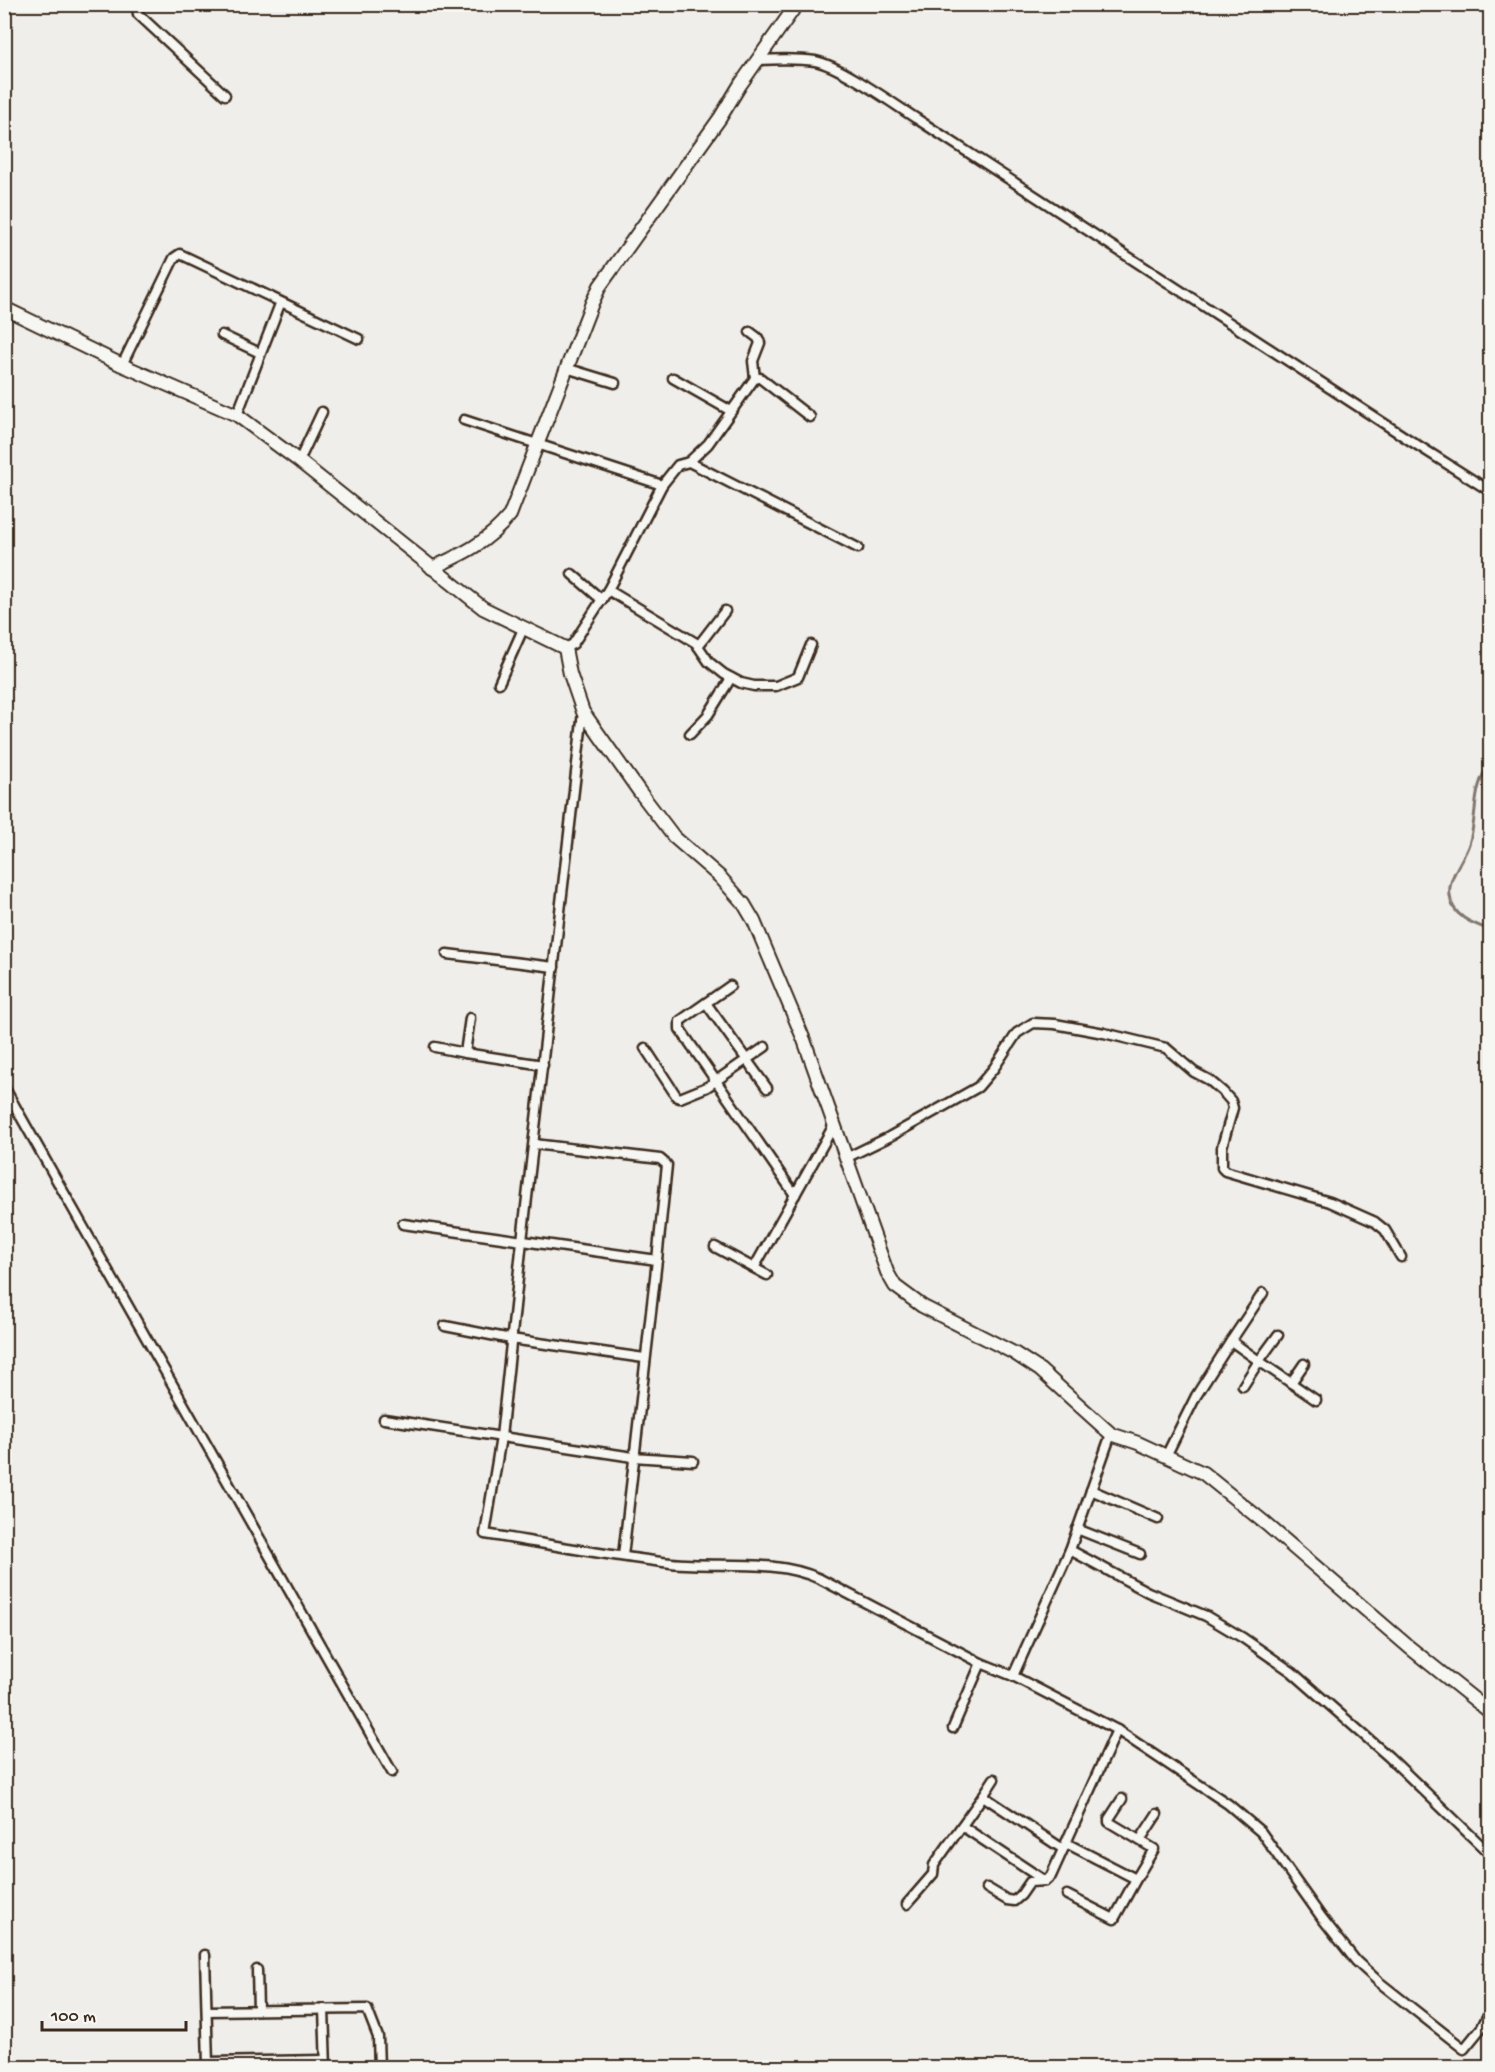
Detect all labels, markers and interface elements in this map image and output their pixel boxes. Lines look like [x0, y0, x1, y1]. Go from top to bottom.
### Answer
scale bar [42, 1994, 186, 2032]
text: 100 m [50, 2007, 96, 2028]

